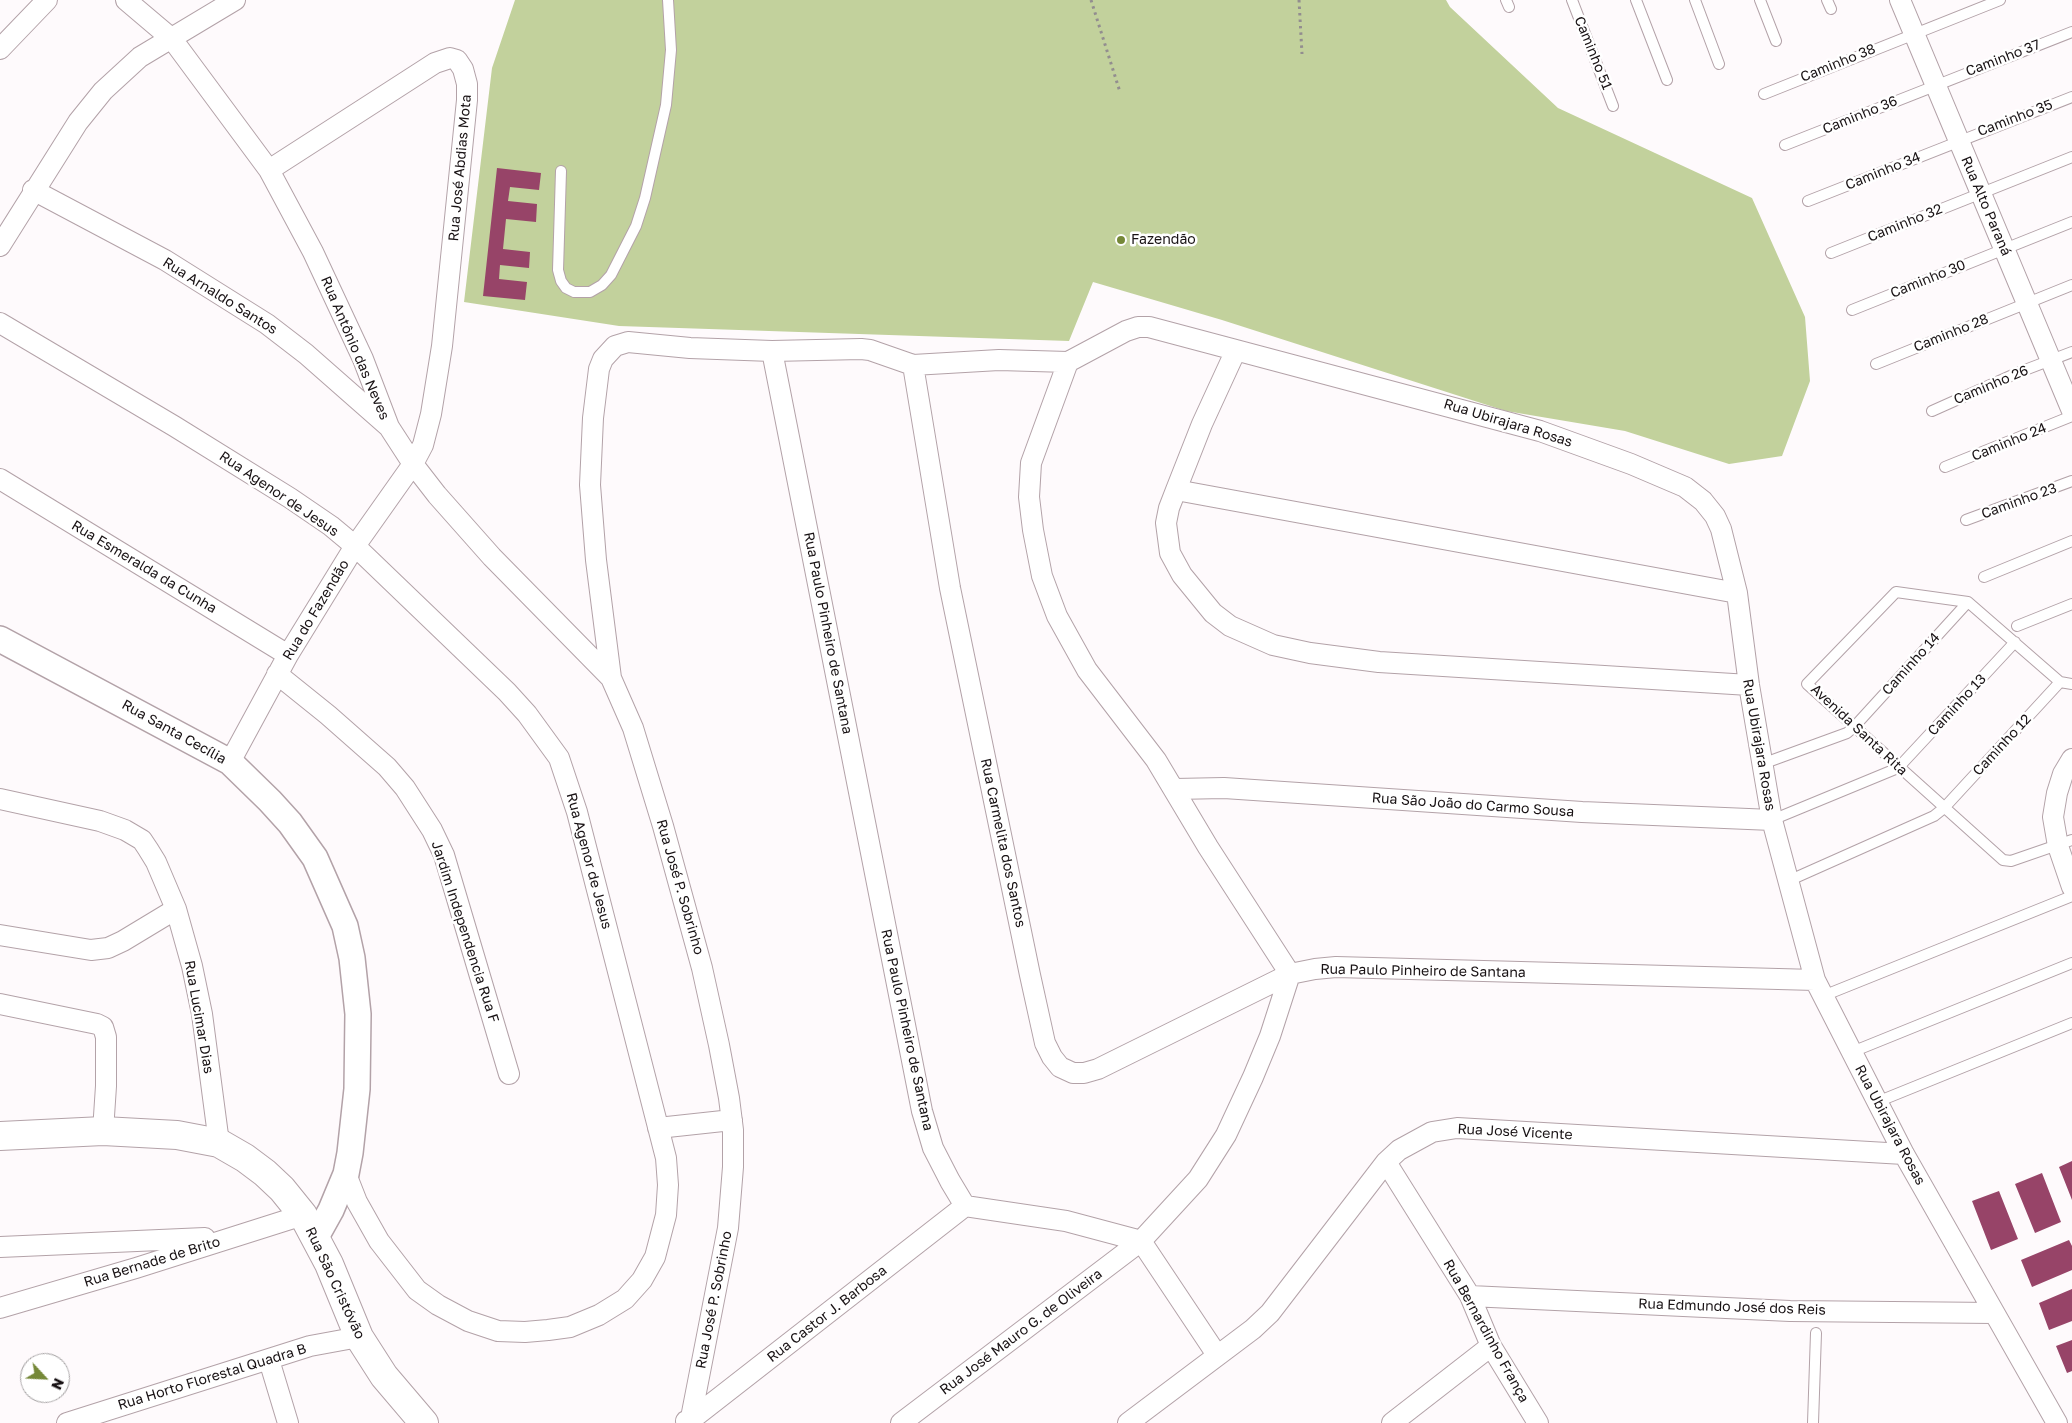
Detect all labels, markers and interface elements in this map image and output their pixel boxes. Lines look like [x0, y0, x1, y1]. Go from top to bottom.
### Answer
street label: Caminho 51 [1571, 14, 1615, 92]
street label: Caminho 37 [1963, 36, 2043, 80]
street label: Caminho 38 [1798, 40, 1878, 86]
street label: Caminho 36 [1820, 92, 1900, 138]
street label: Rua José Abdias Mota [445, 94, 475, 242]
street label: Caminho 35 [1975, 96, 2055, 140]
street label: Caminho 34 [1843, 148, 1923, 194]
street label: Rua Alto Paraná [1957, 154, 2015, 258]
street label: Caminho 32 [1865, 200, 1945, 246]
place label: Fazendão [1131, 232, 1196, 248]
marker: Fazendão [1115, 234, 1127, 246]
street label: Rua Arnaldo Santos [160, 254, 280, 338]
street label: Caminho 30 [1888, 256, 1968, 302]
street label: Rua Antônio das Neves [317, 274, 393, 422]
street label: Caminho 28 [1911, 310, 1991, 356]
street label: Caminho 26 [1951, 362, 2031, 408]
street label: Rua Ubirajara Rosas [1442, 395, 1574, 451]
street label: Caminho 24 [1969, 419, 2049, 465]
street label: Rua Agenor de Jesus [216, 448, 342, 540]
street label: Caminho 23 [1979, 480, 2059, 522]
street label: Rua Esmeralda da Cunha [68, 517, 220, 617]
street label: Rua Paulo Pinheiro de Santana [800, 530, 856, 736]
street label: Rua do Fazendão [279, 557, 353, 663]
street label: Caminho 14 [1879, 629, 1943, 699]
street label: Caminho 13 [1924, 671, 1990, 739]
street label: Rua Ubirajara Rosas [1739, 678, 1779, 812]
street label: Avenida Santa Rita [1807, 681, 1911, 779]
street label: Rua Santa Cecília [119, 696, 229, 768]
street label: Caminho 12 [1969, 711, 2035, 779]
street label: Rua Carmelita dos Santos [977, 757, 1029, 929]
street label: Rua São João do Carmo Sousa [1371, 790, 1575, 820]
street label: Rua Agenor de Jesus [563, 791, 615, 931]
street label: Rua José P. Sobrinho [653, 817, 707, 957]
street label: Jardim Independencia Rua F [428, 839, 502, 1025]
street label: Rua Paulo Pinheiro de Santana [877, 928, 937, 1132]
street label: Rua Lucimar Dias [181, 959, 217, 1075]
street label: Rua Paulo Pinheiro de Santana [1320, 961, 1526, 981]
street label: Rua Ubirajara Rosas [1851, 1062, 1929, 1188]
street label: Rua José Vicente [1457, 1121, 1573, 1143]
street label: Rua São Cristóvão [302, 1224, 368, 1342]
street label: Rua José P. Sobrinho [692, 1230, 736, 1370]
street label: Rua Bernade de Brito [82, 1233, 222, 1291]
street label: Rua Bernardinho França [1440, 1256, 1532, 1406]
street label: Rua Castor J. Barbosa [764, 1262, 890, 1366]
street label: Rua José Mauro G. de Oliveira [937, 1265, 1105, 1399]
street label: Rua Edmundo José dos Reis [1638, 1295, 1826, 1319]
street label: Rua Horto Florestal Quadra B [116, 1340, 308, 1414]
north arrow [20, 1353, 70, 1403]
text: N [48, 1376, 68, 1393]

